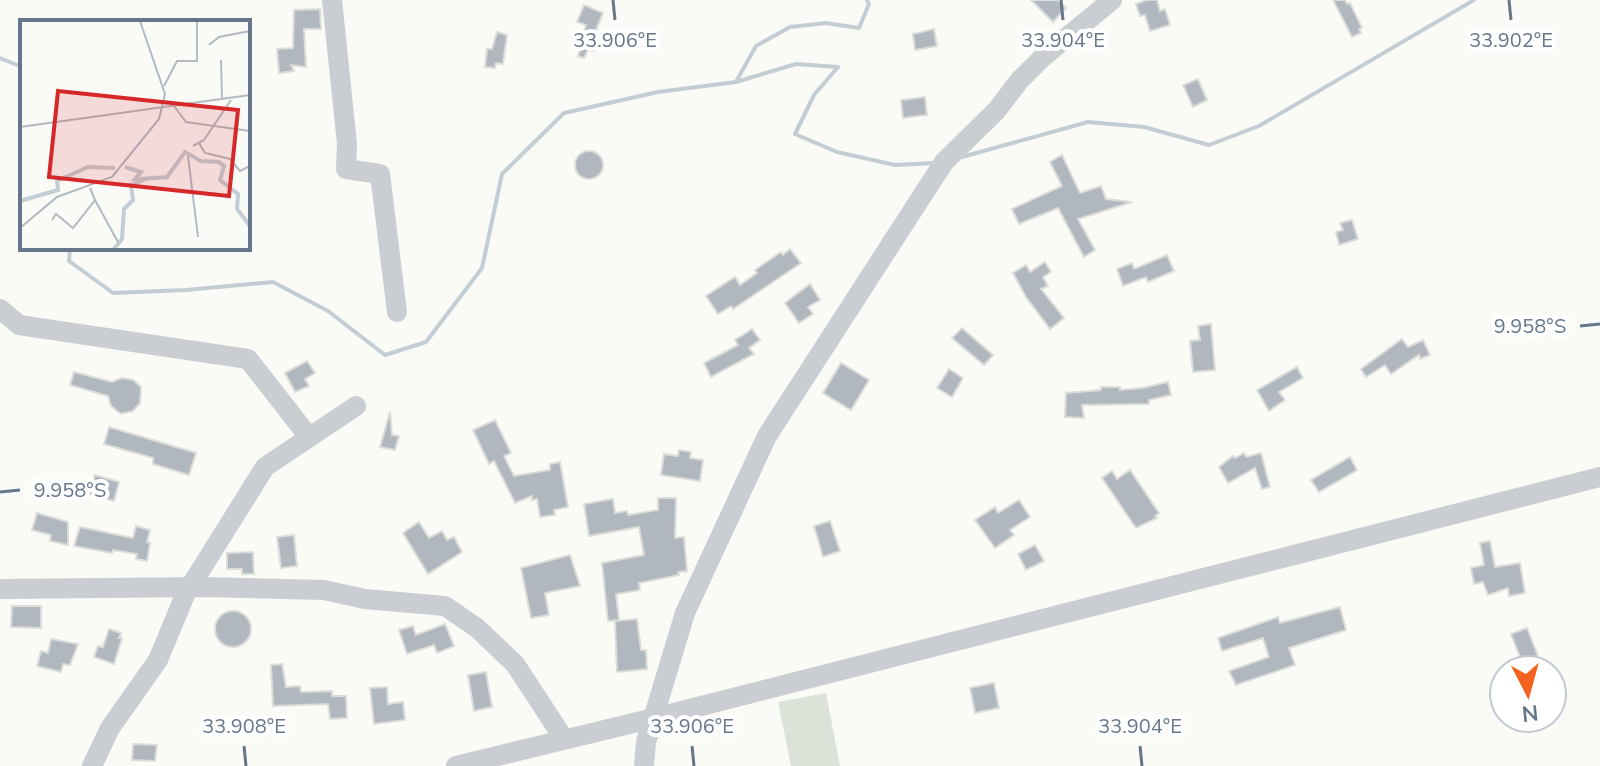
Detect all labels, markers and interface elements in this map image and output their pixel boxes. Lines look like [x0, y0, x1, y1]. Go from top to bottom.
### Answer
inset map [20, 20, 250, 250]
text: 33.906°E [573, 27, 657, 54]
text: 33.904°E [1021, 27, 1105, 54]
text: 33.902°E [1469, 27, 1553, 54]
text: 9.958°S [1494, 313, 1566, 340]
text: 9.958°S [34, 477, 106, 504]
north arrow [1488, 654, 1568, 734]
text: N [1520, 697, 1540, 729]
text: 33.908°E [202, 713, 286, 740]
text: 33.906°E [650, 713, 734, 740]
text: 33.904°E [1098, 713, 1182, 740]

